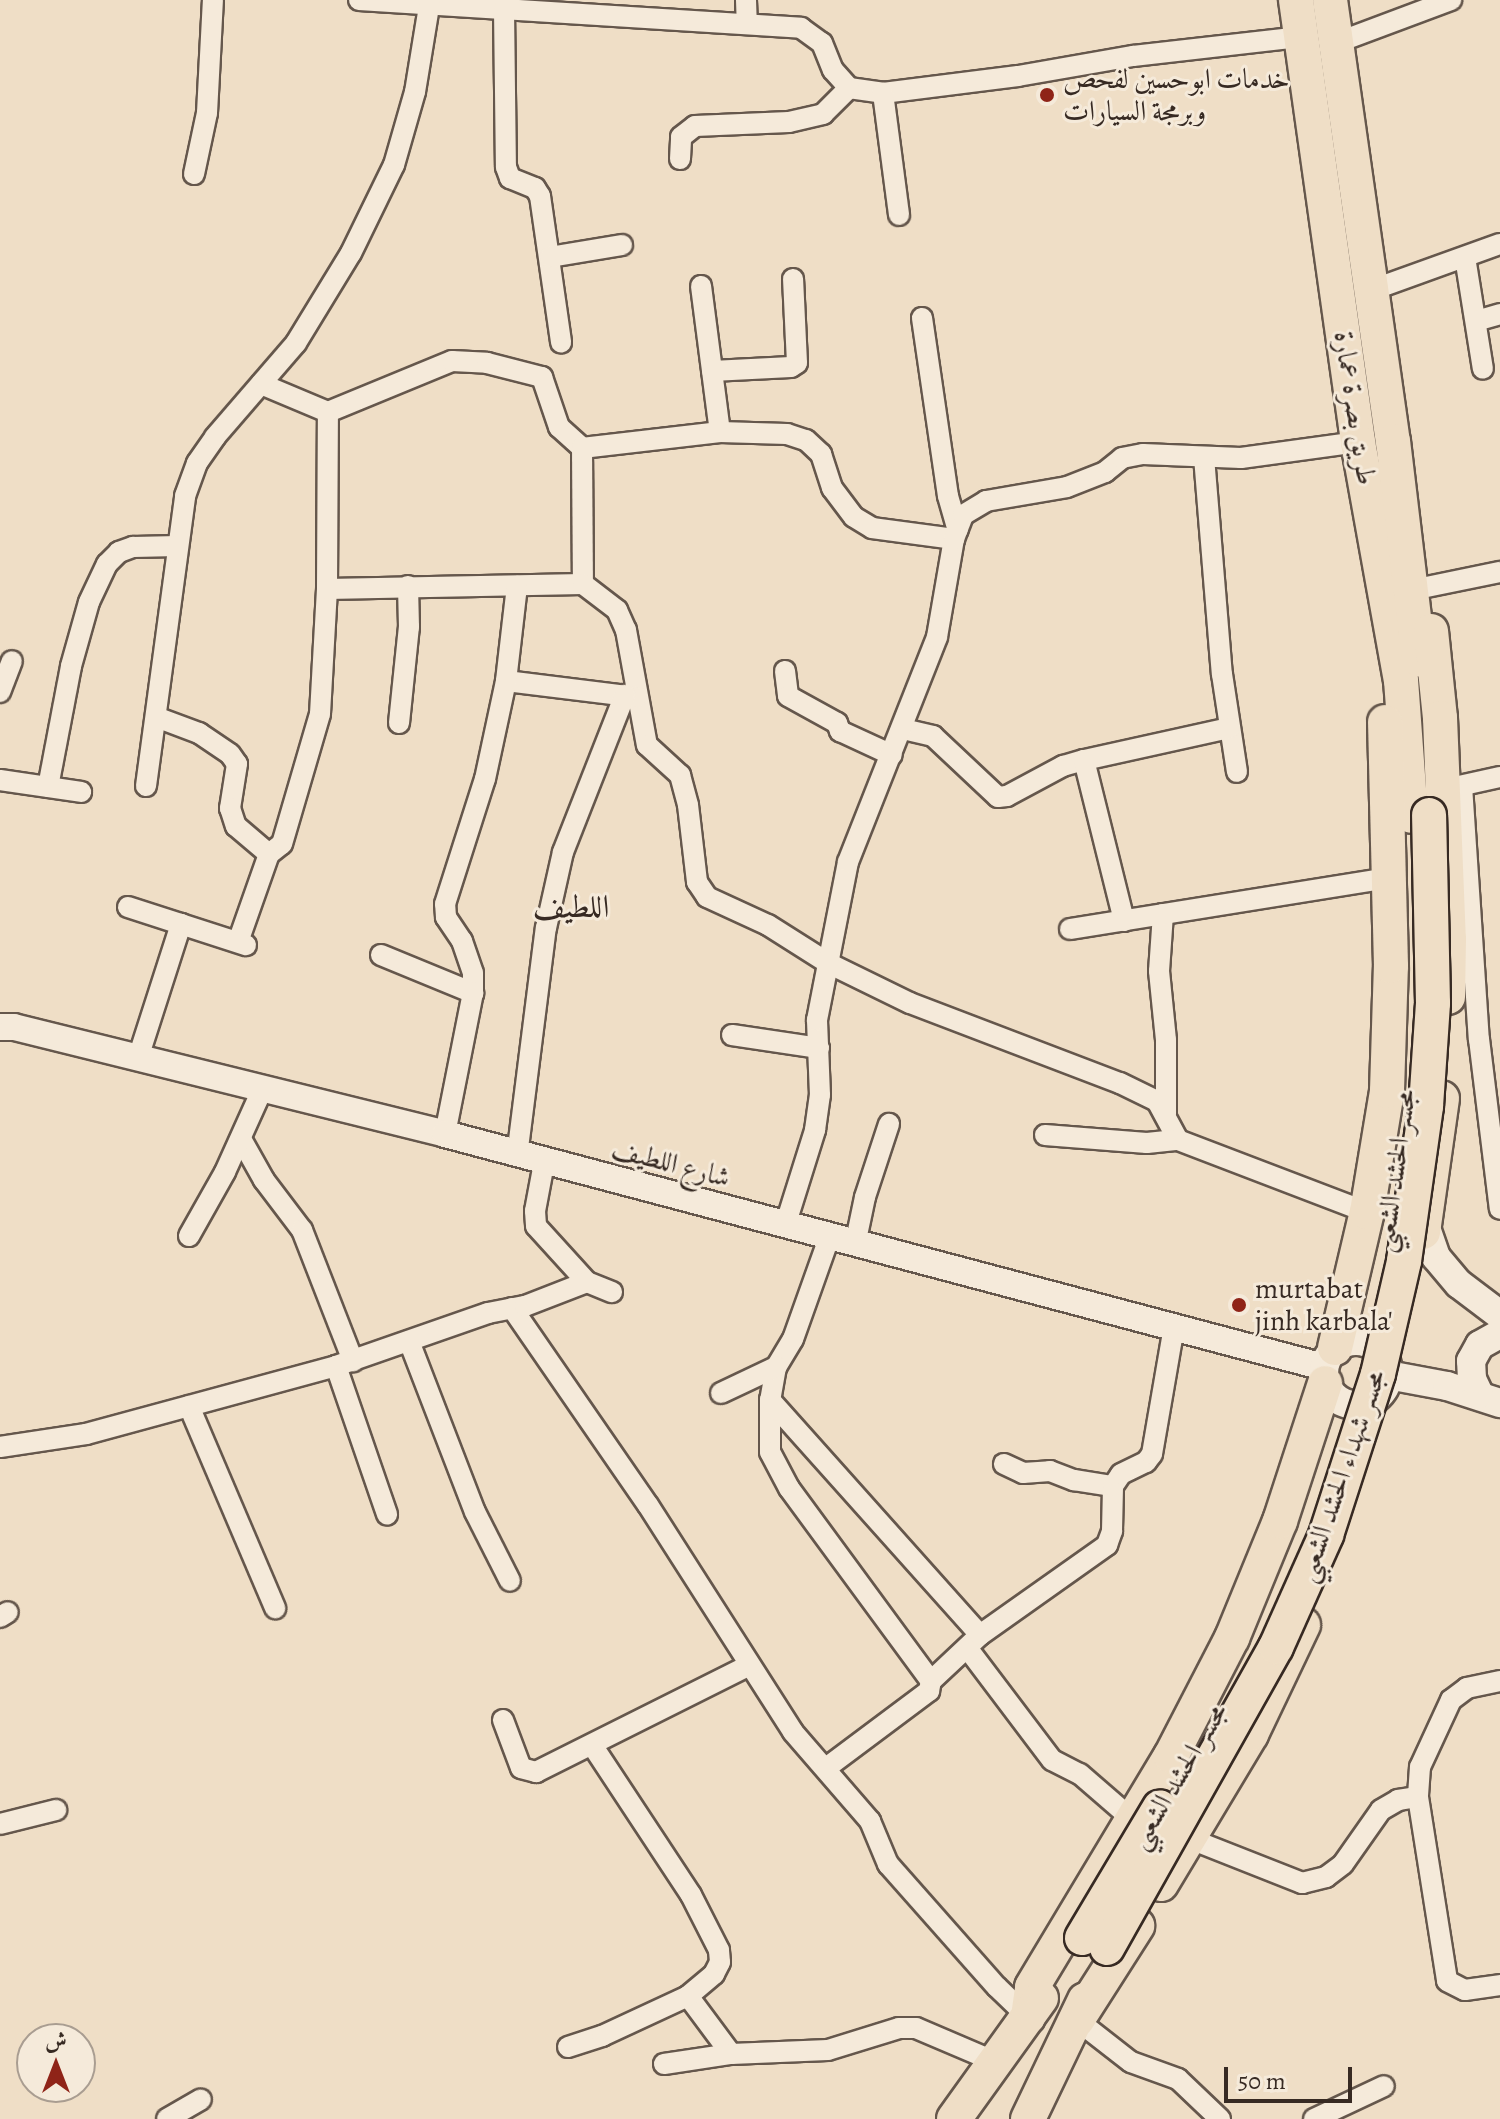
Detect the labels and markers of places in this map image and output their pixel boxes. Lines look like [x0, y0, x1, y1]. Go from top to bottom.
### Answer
place label: خدمات ابوحسين لفحص وبرمجة السيارات [1063, 62, 1290, 128]
marker: خدمات ابوحسين لفحص وبرمجة السيارات [1038, 86, 1056, 104]
place label: murtabat jinh karbala' [1255, 1272, 1393, 1338]
marker: murtabat jinh karbala' [1230, 1296, 1248, 1314]

